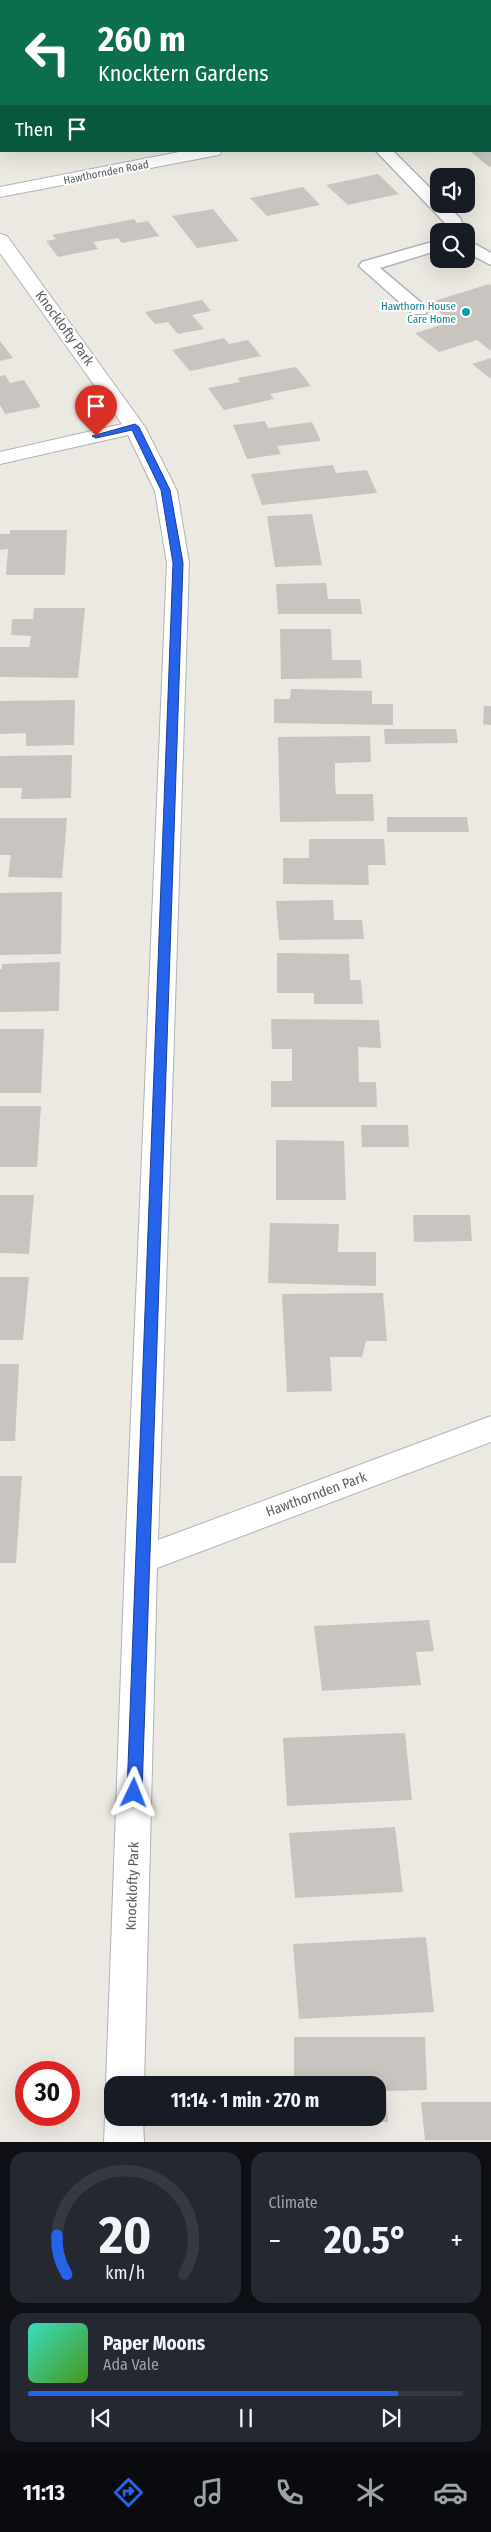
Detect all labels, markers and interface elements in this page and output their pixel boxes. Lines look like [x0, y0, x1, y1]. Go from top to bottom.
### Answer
text: 260 m [98, 18, 186, 60]
icon: left [15, 20, 80, 85]
text: Knocktern Gardens [98, 60, 269, 87]
icon: arrive [63, 115, 91, 143]
text: Then [15, 118, 53, 141]
street label: Hawthornden Road [62, 158, 150, 187]
map controls [430, 168, 475, 268]
button: sound [430, 168, 475, 213]
button: search [430, 223, 475, 268]
street label: Knocklofty Park [32, 287, 98, 370]
place label: Hawthorn House Care Home [381, 300, 456, 326]
marker: Hawthorn House Care Home [460, 306, 472, 318]
pin [75, 385, 117, 436]
icon: arrive [82, 392, 110, 420]
street label: Hawthornden Park [263, 1468, 369, 1521]
position arrow [107, 1766, 159, 1818]
street label: Knocklofty Park [122, 1841, 143, 1931]
speed limit sign: 30 [15, 2061, 80, 2126]
text: 11:14 · 1 min · 270 m [171, 2089, 319, 2112]
text: Climate [269, 2193, 318, 2212]
text: 20 [98, 2204, 151, 2267]
text: 20.5° [324, 2217, 407, 2263]
text: − [269, 2224, 281, 2257]
text: + [450, 2224, 463, 2257]
text: km/h [105, 2262, 145, 2284]
text: Paper Moons [103, 2332, 205, 2355]
text: Ada Vale [103, 2355, 159, 2374]
icon: previous [87, 2404, 115, 2432]
icon: pause [232, 2404, 260, 2432]
icon: next [377, 2404, 405, 2432]
icon: directions [111, 2475, 146, 2510]
icon: music [191, 2475, 226, 2510]
icon: phone [272, 2475, 307, 2510]
icon: climate [353, 2475, 388, 2510]
icon: car [433, 2475, 468, 2510]
text: 11:13 [23, 2479, 65, 2506]

